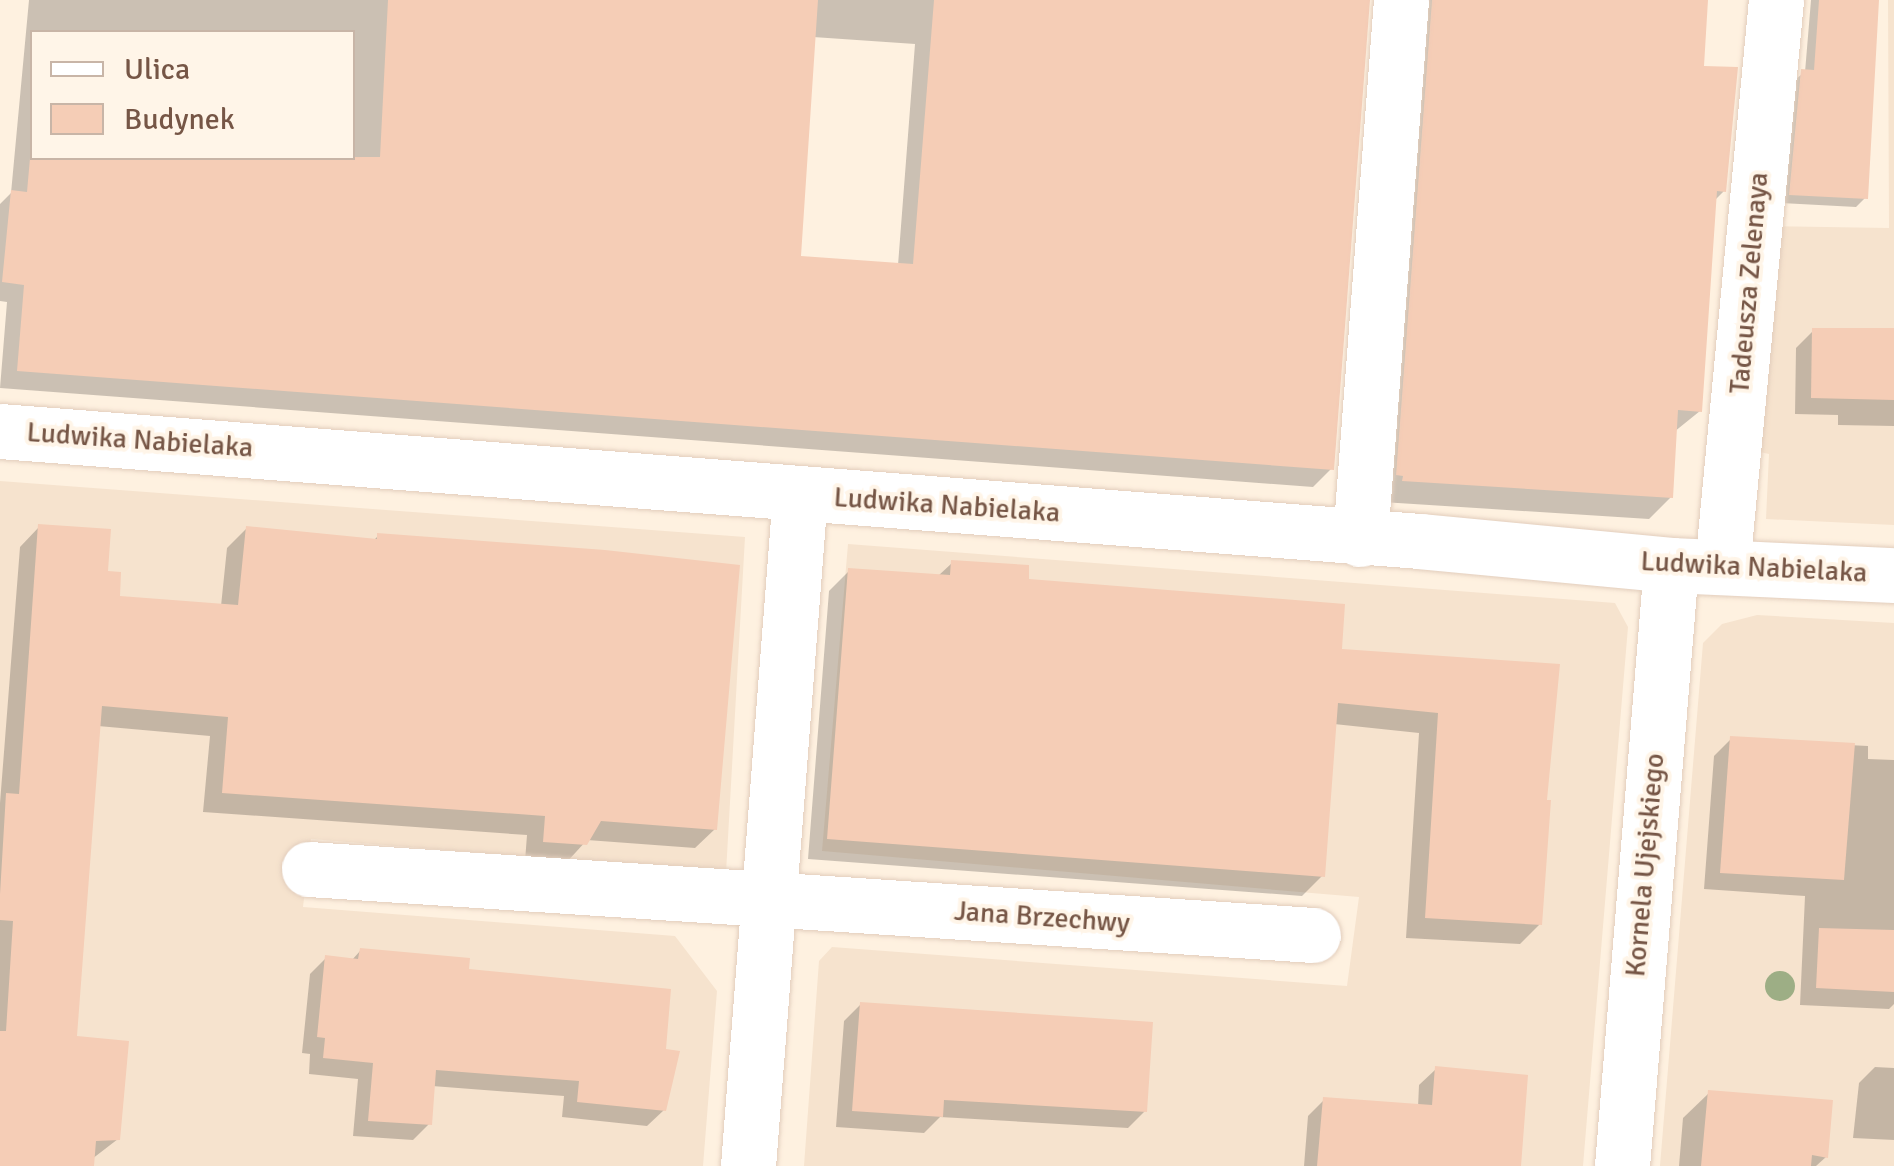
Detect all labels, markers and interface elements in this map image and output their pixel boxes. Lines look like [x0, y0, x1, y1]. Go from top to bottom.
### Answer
legend [30, 30, 355, 160]
text: Ulica [124, 51, 190, 88]
text: Budynek [124, 101, 235, 138]
street label: Tadeusza Zelenaya [1723, 171, 1775, 395]
street label: Ludwika Nabielaka [26, 415, 254, 465]
street label: Ludwika Nabielaka [833, 480, 1061, 530]
street label: Ludwika Nabielaka [1640, 544, 1868, 590]
street label: Kornela Ujejskiego [1618, 752, 1672, 978]
street label: Jana Brzechwy [953, 894, 1131, 940]

